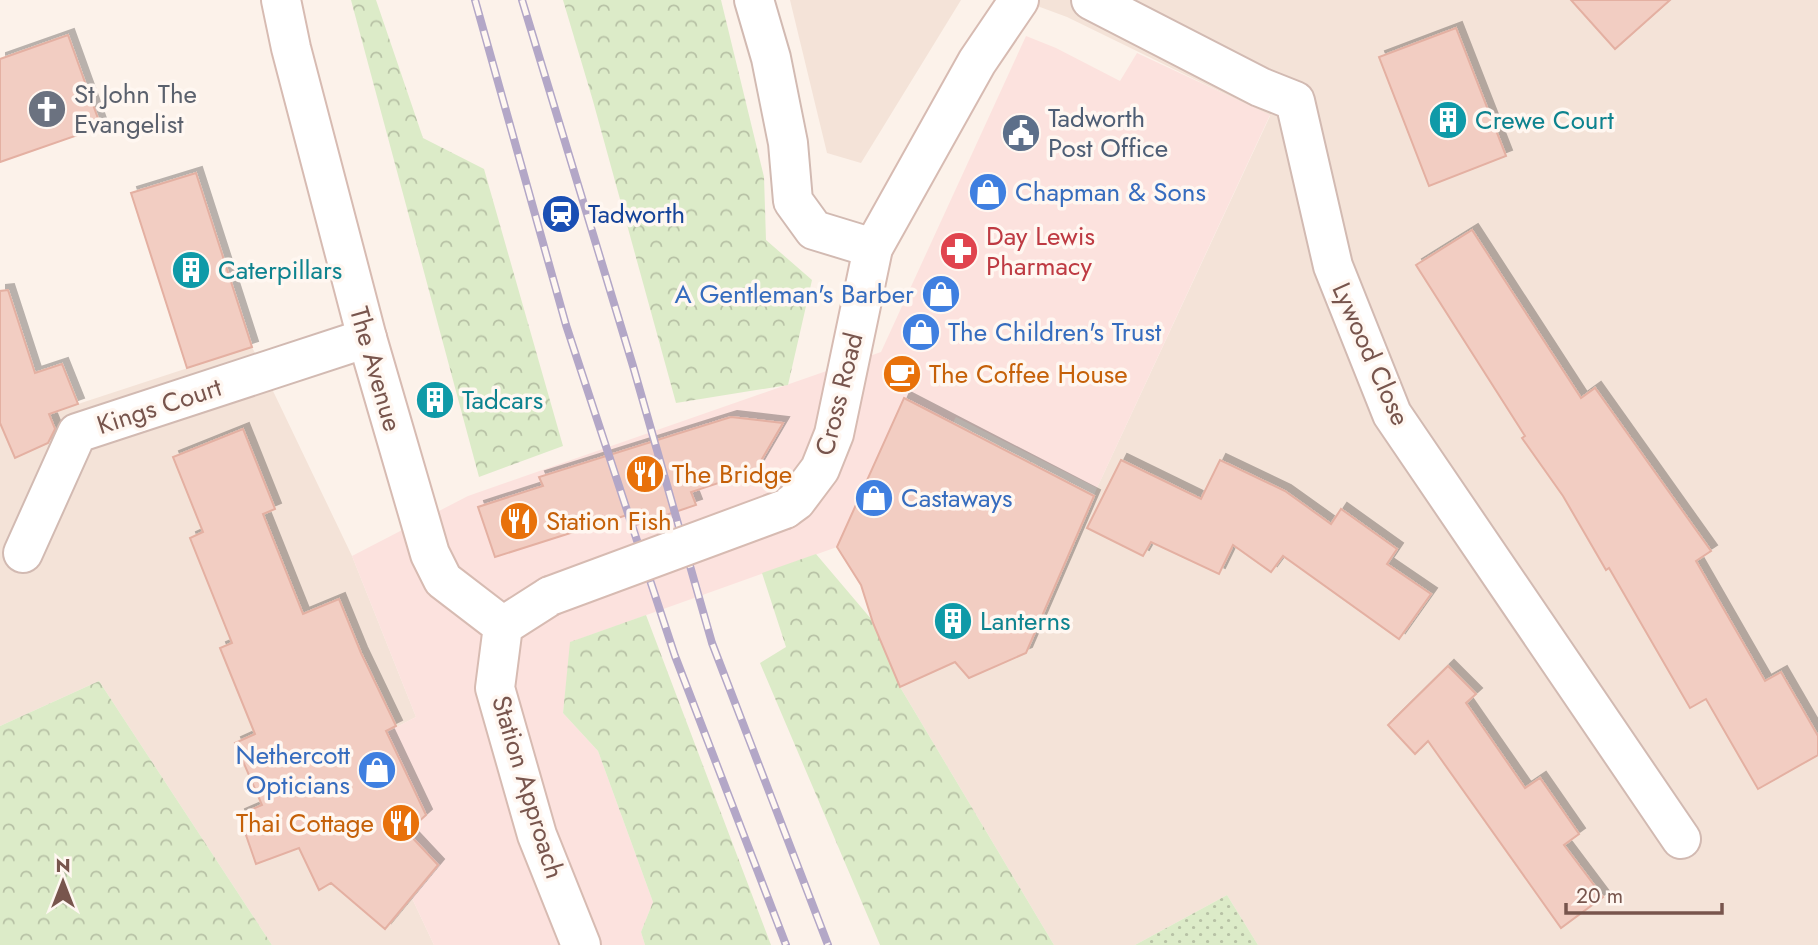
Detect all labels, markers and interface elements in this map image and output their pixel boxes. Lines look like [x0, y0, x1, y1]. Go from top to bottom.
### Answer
place label: St John The Evangelist [74, 75, 197, 143]
church icon: St John The Evangelist [26, 88, 68, 130]
place label: Tadworth Post Office [1048, 99, 1168, 167]
building icon: Crewe Court [1427, 99, 1469, 141]
place label: Crewe Court [1475, 101, 1614, 139]
public building icon: Tadworth Post Office [1000, 112, 1042, 154]
shop icon: Chapman & Sons [967, 171, 1009, 213]
place label: Chapman & Sons [1015, 173, 1206, 211]
station icon: Tadworth [540, 193, 582, 235]
place label: Tadworth [588, 195, 685, 233]
place label: Day Lewis Pharmacy [986, 217, 1095, 285]
pharmacy icon: Day Lewis Pharmacy [938, 230, 980, 272]
building icon: Caterpillars [170, 249, 212, 291]
place label: Caterpillars [218, 251, 342, 289]
shop icon: A Gentleman's Barber [920, 273, 962, 315]
place label: A Gentleman's Barber [674, 275, 914, 313]
street label: Lywood Close [1323, 276, 1419, 432]
street label: The Avenue [340, 302, 412, 436]
shop icon: The Children's Trust [900, 311, 942, 353]
place label: The Children's Trust [948, 313, 1162, 351]
street label: Cross Road [805, 329, 873, 459]
cafe icon: The Coffee House [881, 353, 923, 395]
place label: The Coffee House [929, 355, 1128, 393]
street label: Kings Court [92, 368, 227, 444]
building icon: Tadcars [414, 379, 456, 421]
place label: Tadcars [462, 381, 543, 419]
restaurant icon: The Bridge [624, 453, 666, 495]
place label: The Bridge [672, 455, 792, 493]
shop icon: Castaways [853, 477, 895, 519]
place label: Castaways [901, 479, 1012, 517]
restaurant icon: Station Fish [498, 500, 540, 542]
place label: Station Fish [546, 502, 672, 540]
building icon: Lanterns [932, 600, 974, 642]
place label: Lanterns [980, 602, 1071, 640]
street label: Station Approach [482, 691, 574, 883]
place label: Nethercott Opticians [236, 736, 351, 804]
shop icon: Nethercott Opticians [356, 749, 398, 791]
restaurant icon: Thai Cottage [380, 802, 422, 844]
place label: Thai Cottage [236, 804, 374, 842]
north arrow [28, 847, 98, 917]
text: N [55, 852, 71, 879]
scale bar [1566, 872, 1722, 916]
text: 20 m [1576, 881, 1623, 911]

